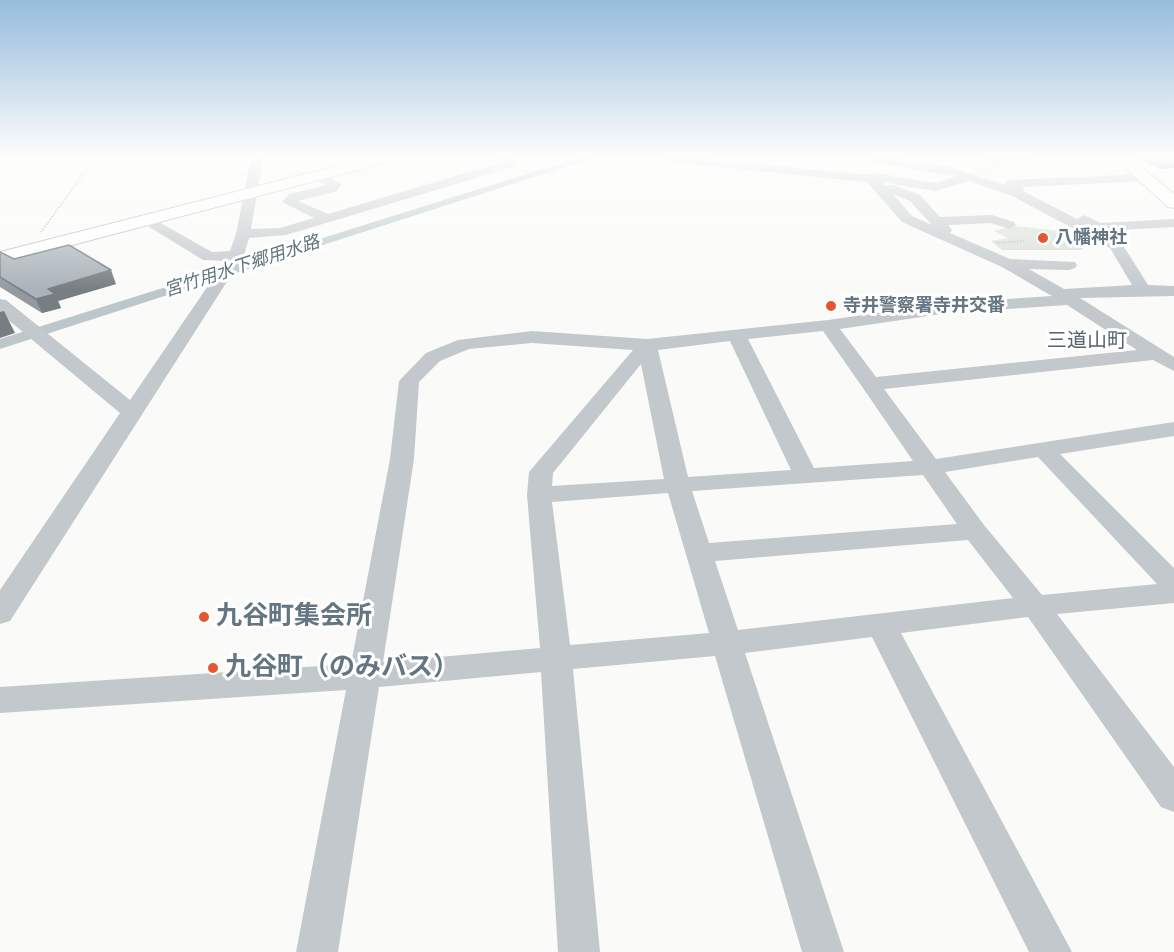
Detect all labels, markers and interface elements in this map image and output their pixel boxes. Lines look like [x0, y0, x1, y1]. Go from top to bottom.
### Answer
place label: 八幡神社 [1055, 227, 1127, 249]
marker: 八幡神社 [1036, 231, 1050, 245]
water label: 宮竹用水下郷用水路 [162, 232, 322, 302]
place label: 寺井警察署寺井交番 [843, 295, 1005, 317]
marker: 寺井警察署寺井交番 [824, 299, 838, 313]
district label: 三道山町 [1047, 330, 1127, 354]
place label: 九谷町集会所 [216, 601, 372, 633]
marker: 九谷町集会所 [197, 610, 211, 624]
place label: 九谷町（のみバス） [225, 652, 459, 684]
marker: 九谷町（のみバス） [206, 661, 220, 675]

